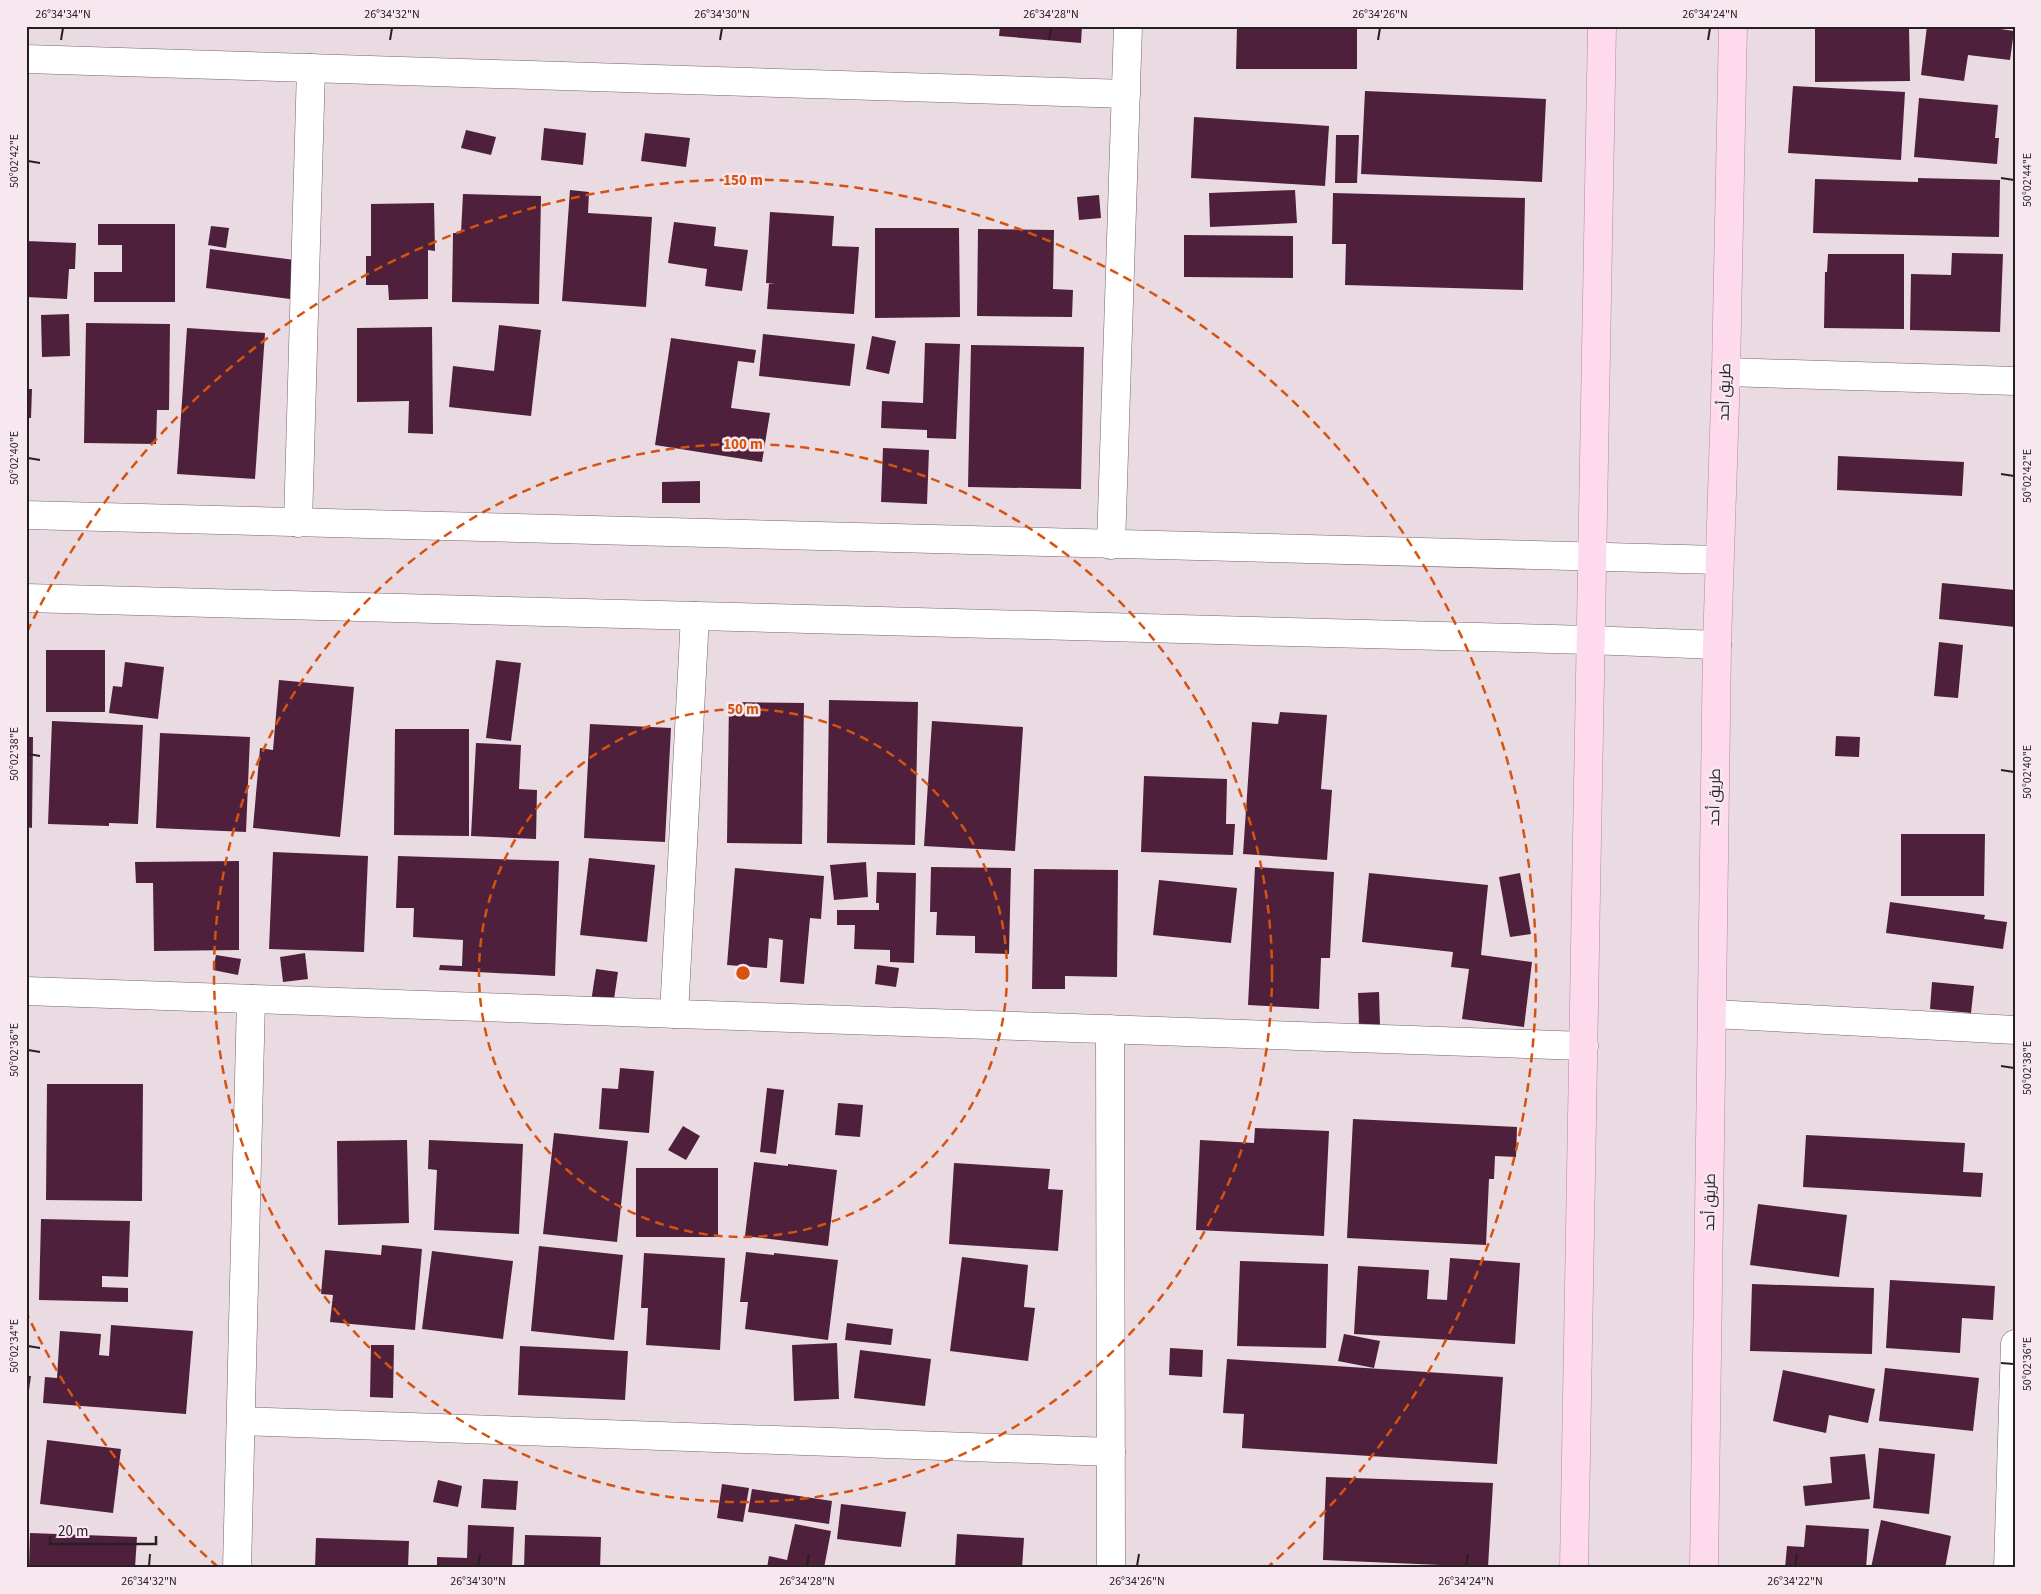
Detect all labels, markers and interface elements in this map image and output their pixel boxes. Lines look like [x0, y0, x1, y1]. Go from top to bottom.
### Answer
text: 26°34'34"N [35, 6, 91, 23]
text: 26°34'32"N [364, 6, 420, 23]
text: 26°34'30"N [694, 6, 750, 23]
text: 26°34'28"N [1023, 6, 1079, 23]
text: 26°34'26"N [1352, 6, 1408, 23]
text: 26°34'24"N [1682, 6, 1738, 23]
text: 50°02'42"E [6, 134, 23, 188]
text: 50°02'44"E [2019, 153, 2036, 207]
text: 150 m [723, 170, 763, 191]
street label: طريق أحد [1714, 363, 1736, 421]
text: 50°02'40"E [6, 431, 23, 485]
text: 100 m [723, 434, 763, 455]
text: 50°02'42"E [2019, 449, 2036, 503]
text: 50 m [727, 699, 759, 720]
text: 50°02'38"E [6, 727, 23, 781]
text: 50°02'40"E [2019, 745, 2036, 799]
street label: طريق أحد [1704, 768, 1726, 826]
centre of rings [734, 964, 752, 982]
text: 50°02'36"E [6, 1023, 23, 1077]
text: 50°02'38"E [2019, 1041, 2036, 1095]
street label: طريق أحد [1699, 1173, 1721, 1231]
text: 50°02'34"E [6, 1319, 23, 1373]
text: 50°02'36"E [2019, 1337, 2036, 1391]
scale bar [50, 1514, 156, 1546]
text: 20 m [58, 1521, 88, 1542]
text: 26°34'32"N [121, 1573, 177, 1590]
text: 26°34'30"N [450, 1573, 506, 1590]
text: 26°34'28"N [779, 1573, 835, 1590]
text: 26°34'26"N [1109, 1573, 1165, 1590]
text: 26°34'24"N [1438, 1573, 1494, 1590]
text: 26°34'22"N [1767, 1573, 1823, 1590]

